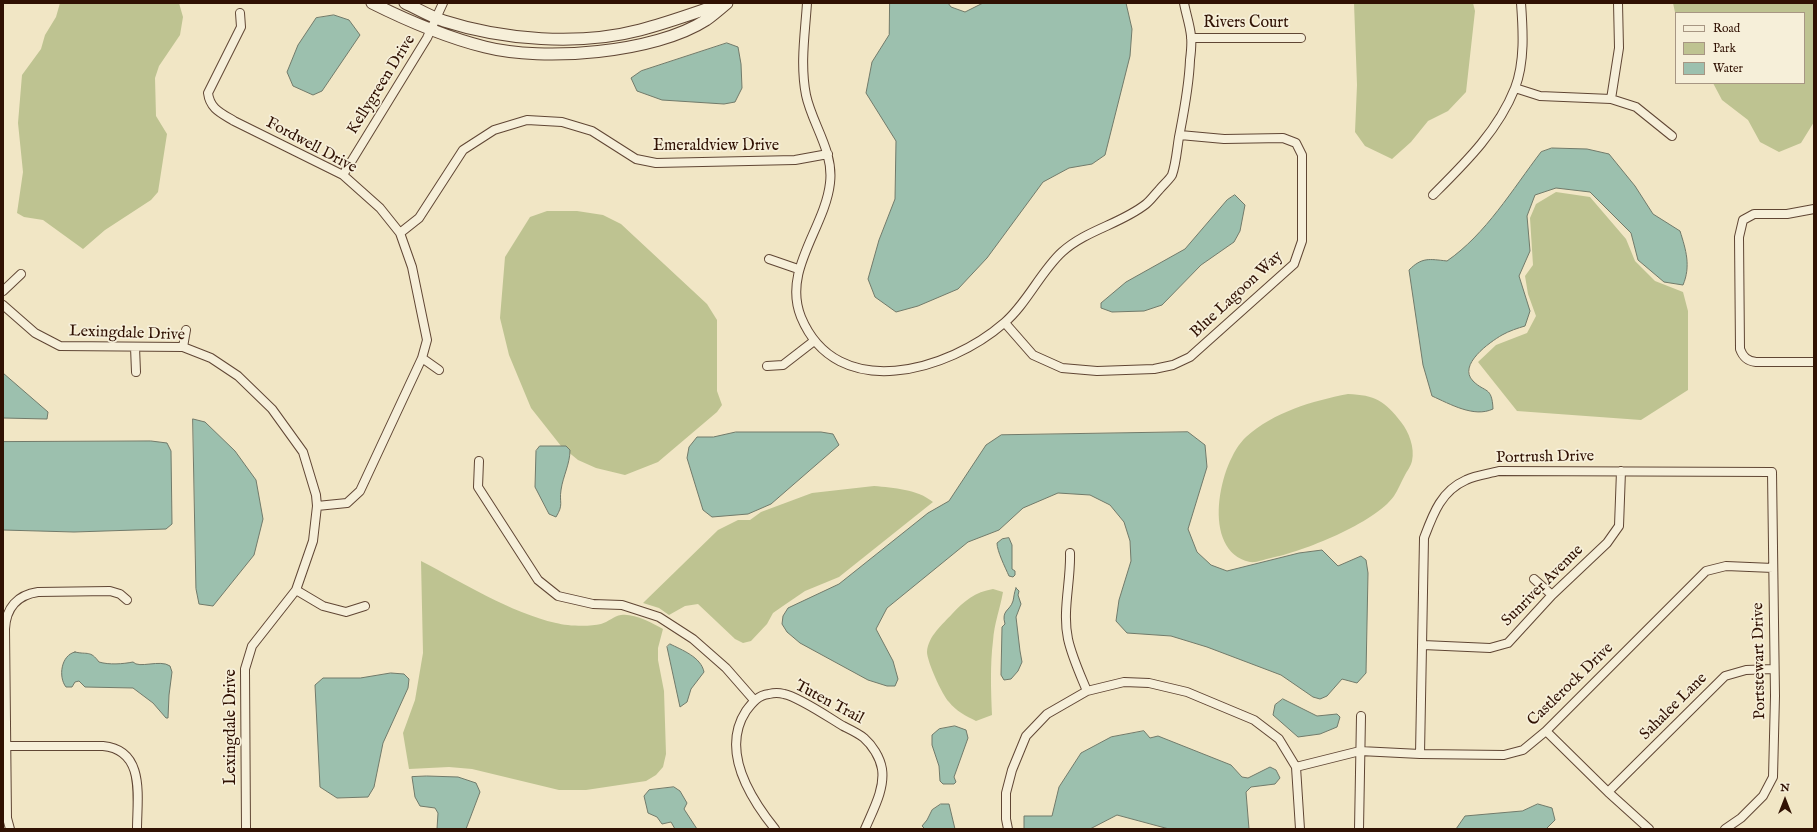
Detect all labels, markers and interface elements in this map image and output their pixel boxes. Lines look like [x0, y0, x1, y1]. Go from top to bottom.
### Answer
legend [1675, 12, 1805, 84]
street label: Rivers Court [1203, 14, 1289, 34]
text: Road [1713, 21, 1740, 36]
street label: Kellygreen Drive [344, 32, 420, 138]
text: Park [1713, 41, 1736, 56]
text: Water [1713, 61, 1743, 76]
street label: Fordwell Drive [262, 114, 360, 178]
street label: Emeraldview Drive [653, 137, 779, 157]
street label: Blue Lagoon Way [1187, 247, 1287, 343]
street label: Lexingdale Drive [69, 322, 185, 346]
street label: Portrush Drive [1496, 448, 1594, 468]
street label: Sunriver Avenue [1498, 541, 1588, 631]
street label: Portstewart Drive [1749, 602, 1771, 720]
street label: Castlerock Drive [1524, 639, 1618, 731]
street label: Lexingdale Drive [222, 669, 242, 785]
street label: Sahalee Lane [1636, 669, 1712, 745]
street label: Tuten Trail [791, 677, 867, 729]
north arrow [1765, 780, 1805, 820]
text: N [1780, 781, 1790, 795]

